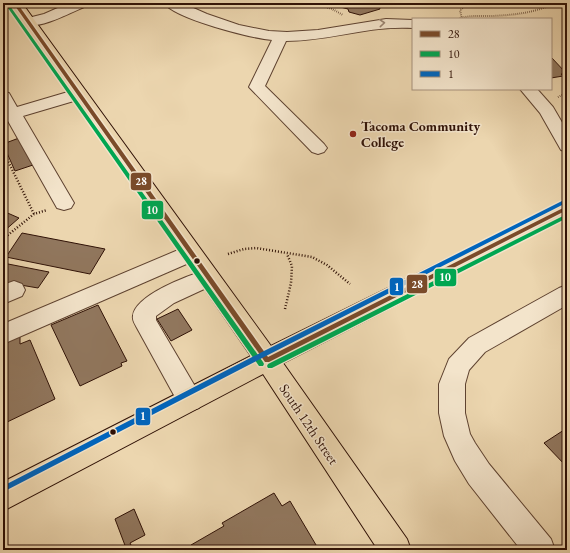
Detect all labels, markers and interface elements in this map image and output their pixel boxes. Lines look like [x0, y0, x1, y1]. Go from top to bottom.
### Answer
legend [412, 18, 552, 90]
one-way arrow [379, 19, 385, 28]
text: 28 [448, 26, 460, 42]
text: 10 [448, 46, 460, 62]
text: 1 [448, 66, 454, 82]
place label: Tacoma Community College [361, 117, 480, 151]
marker: Tacoma Community College [348, 129, 358, 139]
line badge: 28 [130, 172, 152, 191]
text: 28 [135, 174, 147, 188]
line badge: 10 [141, 200, 164, 220]
text: 10 [146, 203, 158, 217]
unlabelled marker [192, 256, 202, 266]
line badge: 10 [434, 268, 457, 287]
text: 10 [439, 270, 451, 284]
line badge: 28 [406, 274, 428, 294]
line badge: 1 [389, 277, 404, 296]
text: 28 [411, 277, 423, 291]
text: 1 [394, 280, 400, 294]
street label: South 12th Street [275, 380, 343, 468]
line badge: 1 [135, 407, 151, 426]
text: 1 [140, 409, 146, 423]
unlabelled marker [108, 427, 118, 437]

